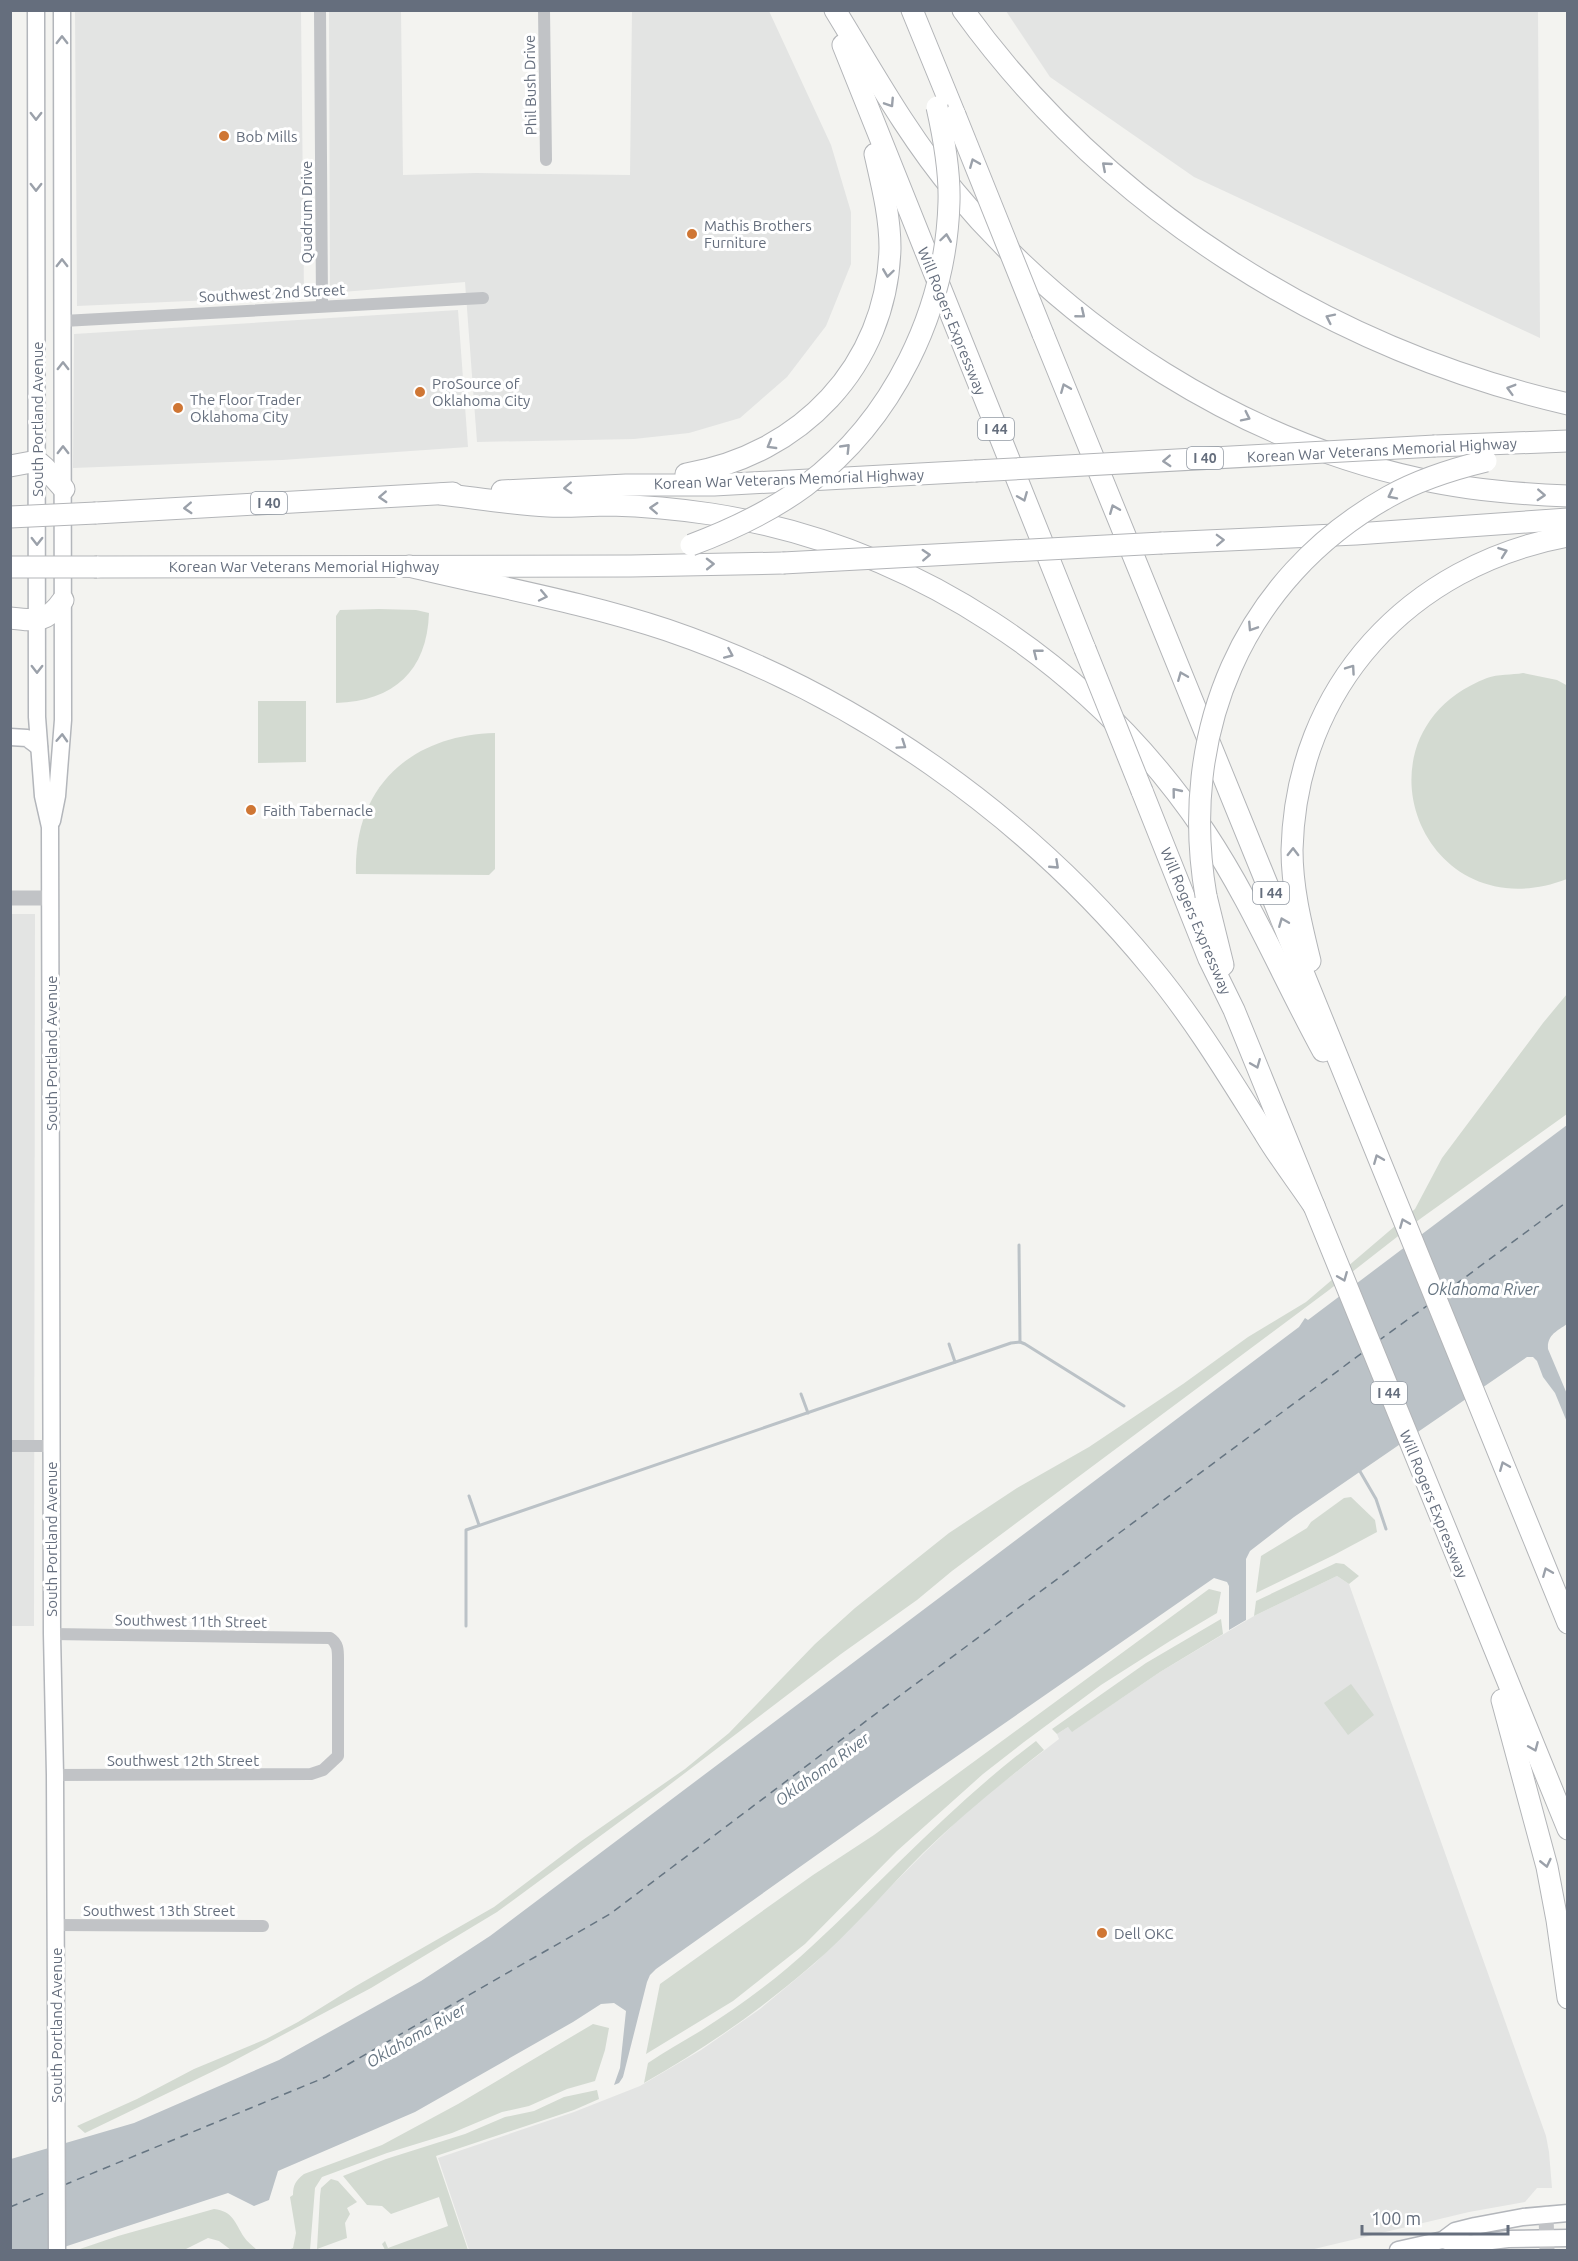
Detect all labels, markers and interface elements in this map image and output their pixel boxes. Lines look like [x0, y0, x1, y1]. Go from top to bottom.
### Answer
street label: Phil Bush Drive [521, 35, 539, 135]
one-way arrow [56, 36, 68, 45]
one-way arrow [883, 96, 894, 107]
one-way arrow [30, 111, 42, 120]
place label: Bob Mills [236, 128, 298, 145]
marker: Bob Mills [217, 129, 231, 143]
one-way arrow [969, 158, 981, 169]
street label: Quadrum Drive [298, 161, 315, 263]
one-way arrow [1102, 162, 1112, 173]
one-way arrow [30, 182, 42, 191]
place label: Mathis Brothers Furniture [704, 217, 812, 251]
marker: Mathis Brothers Furniture [685, 227, 699, 241]
one-way arrow [939, 233, 951, 242]
street label: Will Rogers Expressway [914, 244, 990, 398]
one-way arrow [56, 258, 68, 267]
one-way arrow [882, 268, 894, 277]
street label: Southwest 2nd Street [198, 281, 346, 305]
one-way arrow [1074, 307, 1085, 318]
one-way arrow [1325, 313, 1336, 325]
street label: South Portland Avenue [29, 341, 46, 497]
one-way arrow [57, 362, 69, 371]
place label: ProSource of Oklahoma City [432, 375, 530, 409]
one-way arrow [1060, 383, 1072, 394]
one-way arrow [1506, 384, 1517, 396]
marker: ProSource of Oklahoma City [413, 385, 427, 399]
place label: The Floor Trader Oklahoma City [190, 391, 301, 425]
marker: The Floor Trader Oklahoma City [171, 401, 185, 415]
one-way arrow [1240, 409, 1251, 421]
road number: I 44 [978, 418, 1014, 440]
street label: Korean War Veterans Memorial Highway [1247, 434, 1517, 466]
one-way arrow [767, 438, 777, 450]
one-way arrow [839, 444, 850, 455]
one-way arrow [57, 446, 69, 455]
road number: I 40 [1187, 447, 1223, 469]
one-way arrow [1162, 454, 1171, 467]
street label: Korean War Veterans Memorial Highway [654, 466, 924, 492]
one-way arrow [564, 481, 573, 494]
one-way arrow [1388, 488, 1398, 499]
one-way arrow [1537, 488, 1546, 501]
one-way arrow [378, 491, 387, 504]
one-way arrow [1016, 491, 1028, 502]
road number: I 40 [251, 492, 287, 514]
one-way arrow [184, 501, 193, 514]
one-way arrow [650, 501, 659, 514]
one-way arrow [1109, 504, 1121, 515]
one-way arrow [1216, 534, 1225, 547]
one-way arrow [31, 536, 43, 545]
one-way arrow [1497, 547, 1508, 560]
one-way arrow [921, 549, 930, 562]
street label: Korean War Veterans Memorial Highway [169, 558, 439, 575]
one-way arrow [706, 558, 715, 571]
one-way arrow [538, 588, 548, 601]
one-way arrow [1248, 621, 1259, 632]
one-way arrow [723, 647, 734, 659]
one-way arrow [1033, 650, 1044, 661]
one-way arrow [31, 665, 43, 674]
one-way arrow [1344, 665, 1355, 676]
one-way arrow [1177, 671, 1189, 682]
one-way arrow [56, 733, 69, 742]
one-way arrow [895, 738, 906, 749]
one-way arrow [1173, 787, 1184, 798]
place label: Faith Tabernacle [263, 802, 373, 819]
marker: Faith Tabernacle [244, 803, 258, 817]
street label: Will Rogers Expressway [1157, 845, 1235, 997]
one-way arrow [1287, 848, 1299, 857]
one-way arrow [1048, 858, 1059, 869]
road number: I 44 [1253, 882, 1289, 904]
one-way arrow [1278, 917, 1290, 928]
street label: South Portland Avenue [43, 975, 60, 1131]
one-way arrow [1249, 1058, 1261, 1069]
one-way arrow [1373, 1154, 1385, 1165]
one-way arrow [1399, 1219, 1411, 1230]
one-way arrow [1336, 1271, 1348, 1282]
water label: Oklahoma River [1427, 1280, 1540, 1298]
road number: I 44 [1371, 1382, 1407, 1404]
street label: Will Rogers Expressway [1396, 1427, 1472, 1581]
street label: South Portland Avenue [43, 1461, 60, 1617]
one-way arrow [1499, 1461, 1511, 1472]
one-way arrow [1542, 1567, 1554, 1578]
street label: Southwest 11th Street [115, 1611, 267, 1631]
water label: Oklahoma River [771, 1728, 873, 1809]
one-way arrow [1527, 1741, 1539, 1752]
street label: Southwest 12th Street [107, 1752, 259, 1769]
one-way arrow [1539, 1858, 1552, 1868]
street label: Southwest 13th Street [83, 1902, 235, 1919]
place label: Dell OKC [1114, 1925, 1174, 1942]
marker: Dell OKC [1095, 1926, 1109, 1940]
street label: South Portland Avenue [48, 1947, 65, 2103]
water label: Oklahoma River [363, 1999, 470, 2071]
scale bar [1362, 2198, 1508, 2236]
text: 100 m [1371, 2208, 1421, 2228]

